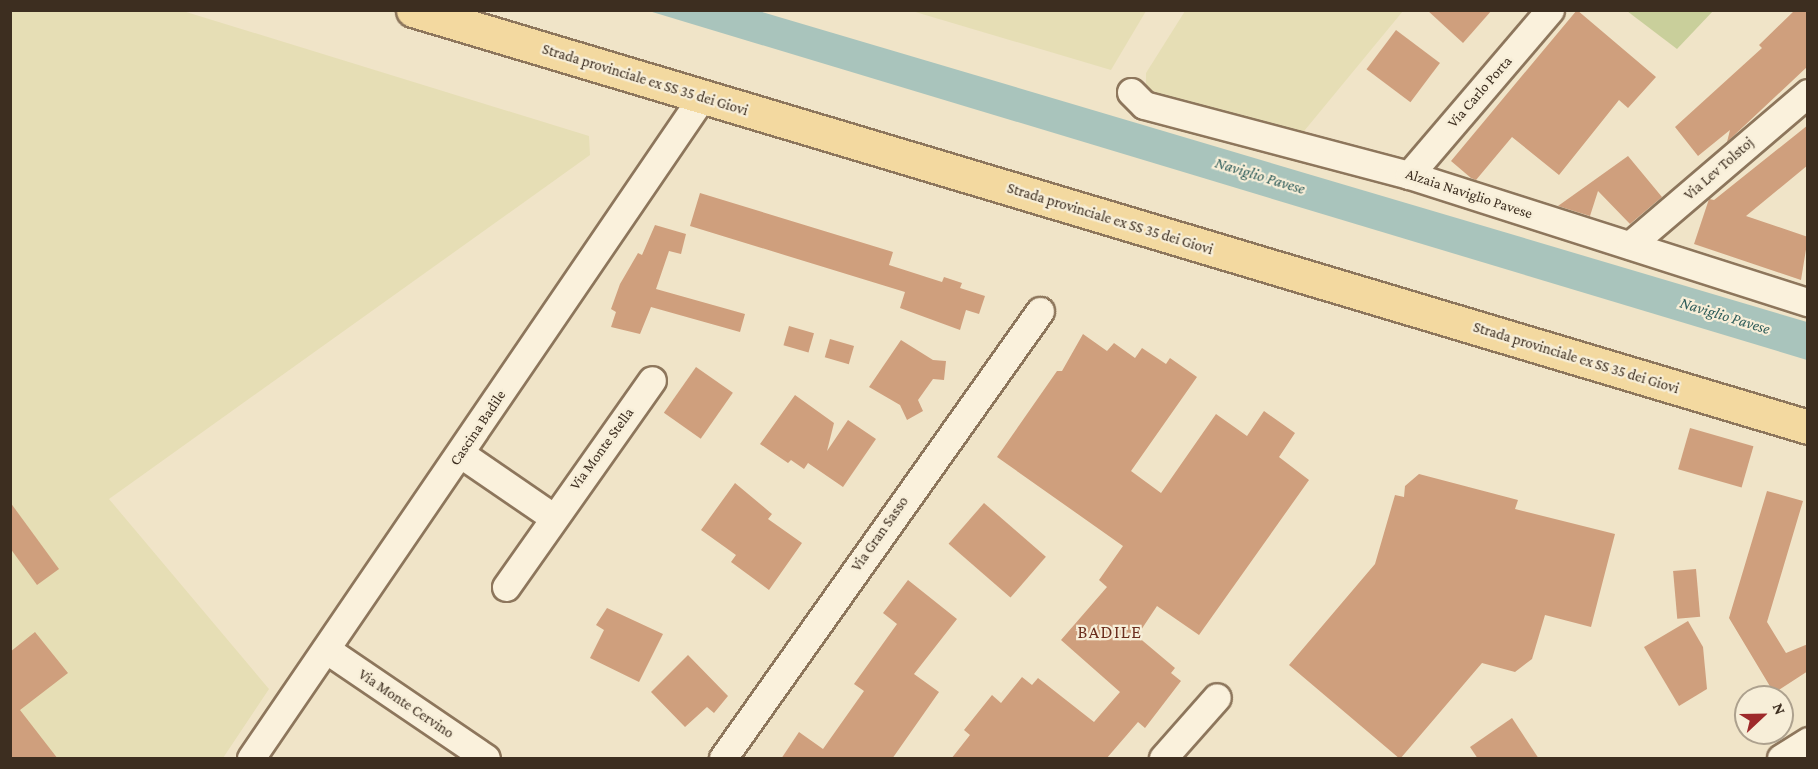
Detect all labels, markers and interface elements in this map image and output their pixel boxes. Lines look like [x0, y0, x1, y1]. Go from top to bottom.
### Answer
street label: Strada provinciale ex SS 35 dei Giovi [540, 40, 750, 120]
street label: Via Carlo Porta [1444, 53, 1516, 131]
street label: Via Lev Tolstoj [1680, 134, 1758, 204]
water label: Naviglio Pavese [1213, 153, 1307, 199]
street label: Alzaia Naviglio Pavese [1403, 165, 1535, 223]
street label: Strada provinciale ex SS 35 dei Giovi [1005, 179, 1215, 259]
water label: Naviglio Pavese [1678, 293, 1772, 339]
street label: Strada provinciale ex SS 35 dei Giovi [1471, 318, 1681, 398]
street label: Cascina Badile [446, 387, 510, 469]
street label: Via Monte Stella [566, 404, 638, 494]
street label: Via Gran Sasso [848, 493, 912, 575]
district label: BADILE [1077, 621, 1143, 643]
street label: Via Monte Cervino [355, 665, 457, 743]
north arrow [1734, 685, 1794, 745]
text: N [1769, 701, 1789, 717]

